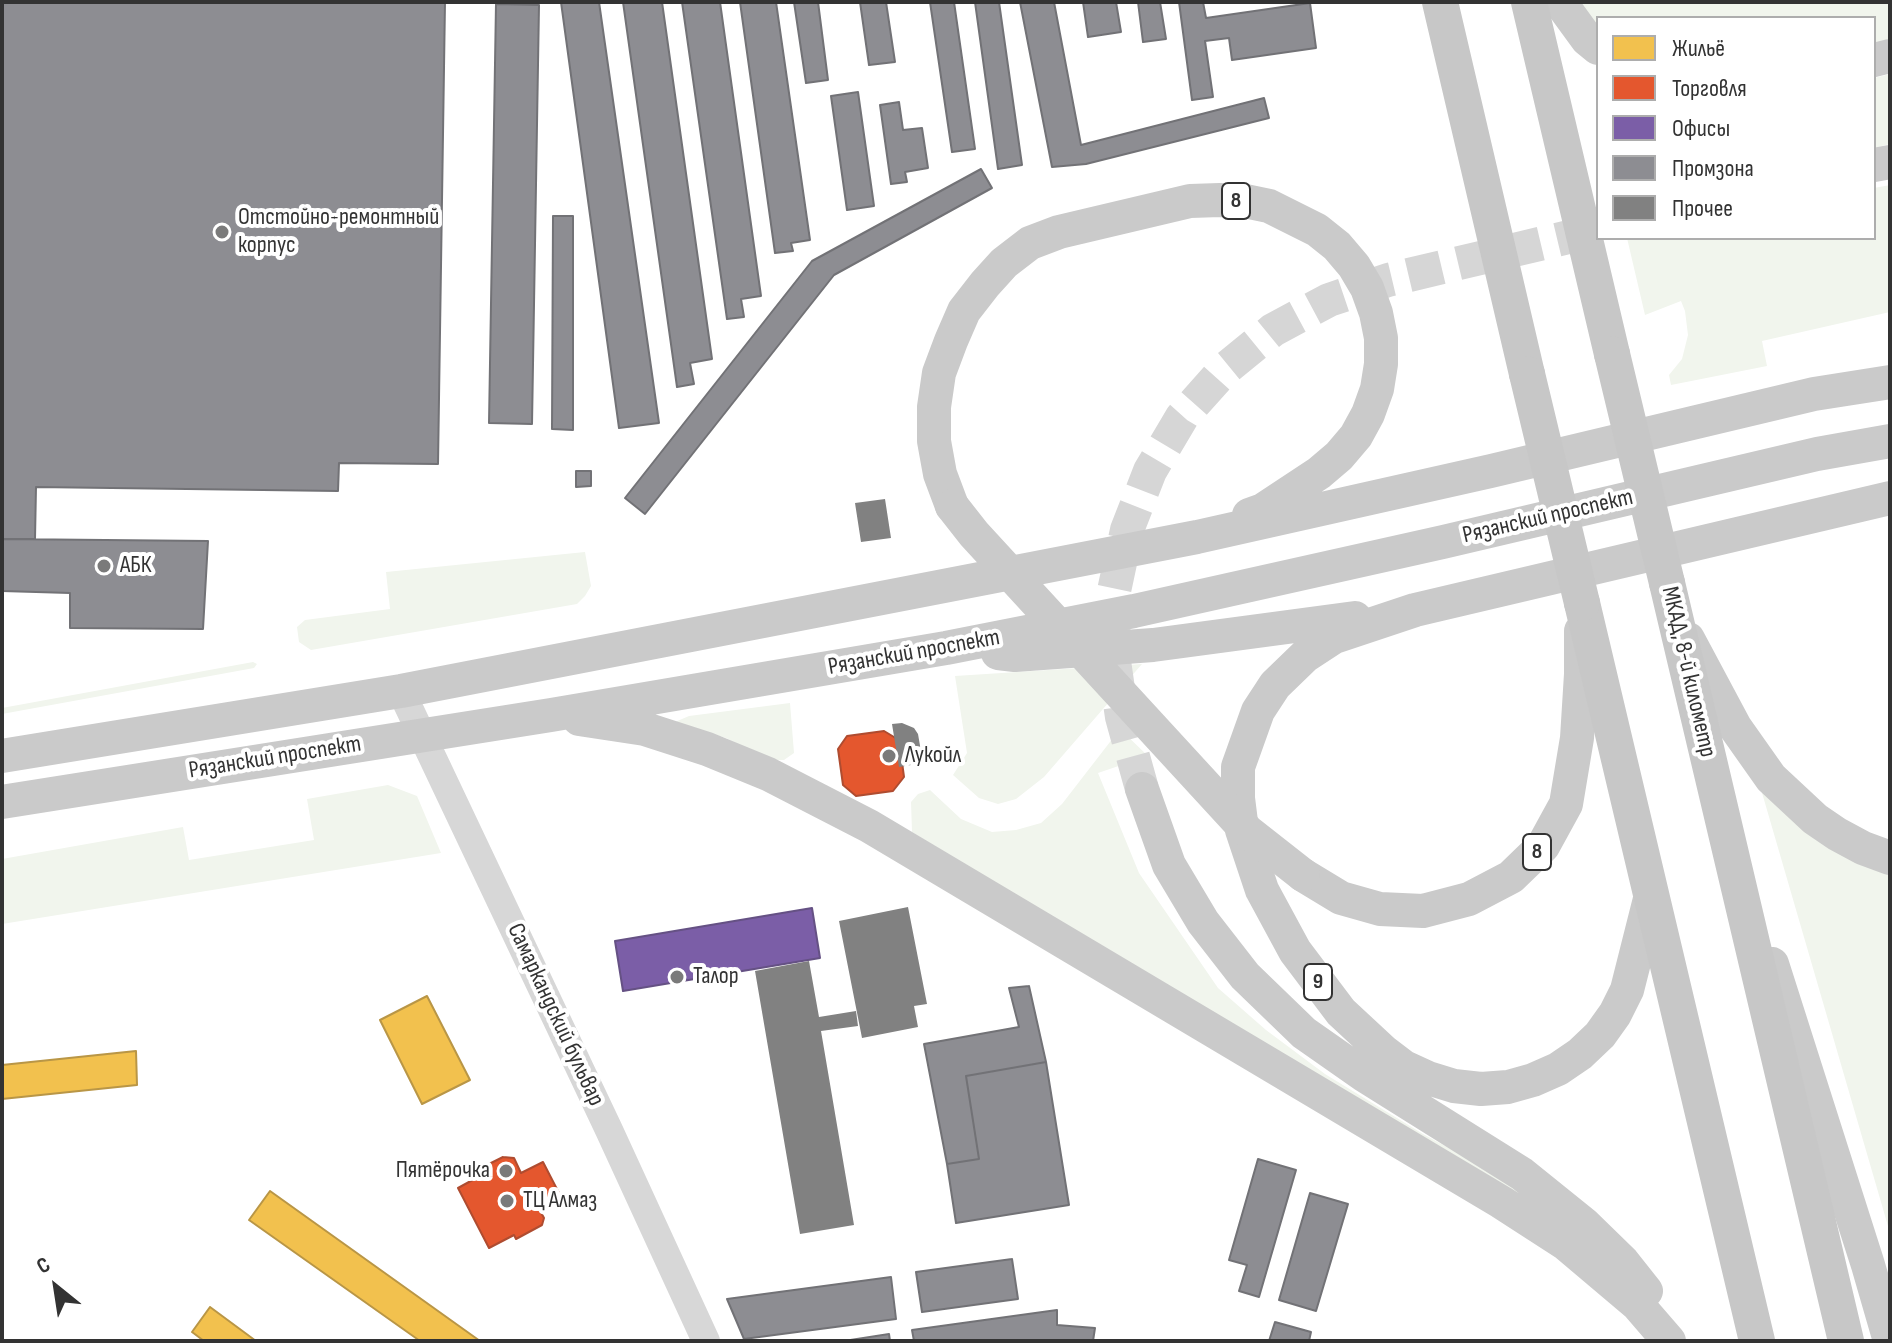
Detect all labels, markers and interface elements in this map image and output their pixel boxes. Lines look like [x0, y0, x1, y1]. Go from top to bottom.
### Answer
legend [1596, 16, 1876, 240]
text: Жильё [1672, 34, 1725, 63]
text: Торговля [1672, 74, 1747, 103]
text: Офисы [1672, 114, 1730, 143]
text: Промзона [1672, 154, 1754, 183]
road number: 8 [1222, 183, 1250, 219]
text: Прочее [1672, 194, 1733, 223]
place label: Отстойно-ремонтный корпус [238, 204, 439, 260]
marker: Отстойно-ремонтный корпус [213, 223, 231, 241]
street label: Рязанский проспект [1460, 483, 1636, 551]
place label: АБК [120, 552, 152, 580]
marker: АБК [95, 557, 113, 575]
street label: МКАД, 8-й километр [1654, 584, 1722, 760]
street label: Рязанский проспект [826, 624, 1002, 682]
street label: Рязанский проспект [187, 730, 363, 786]
place label: Лукойл [905, 742, 961, 770]
marker: Лукойл [880, 747, 898, 765]
road number: 8 [1523, 834, 1551, 870]
street label: Самаркандский бульвар [500, 919, 610, 1111]
place label: Талор [693, 963, 739, 991]
road number: 9 [1304, 964, 1332, 1000]
marker: Талор [668, 968, 686, 986]
place label: Пятёрочка [396, 1157, 490, 1185]
marker: Пятёрочка [497, 1162, 515, 1180]
place label: ТЦ Алмаз [523, 1187, 597, 1215]
marker: ТЦ Алмаз [498, 1192, 516, 1210]
north arrow [16, 1247, 96, 1327]
text: С [32, 1251, 55, 1280]

